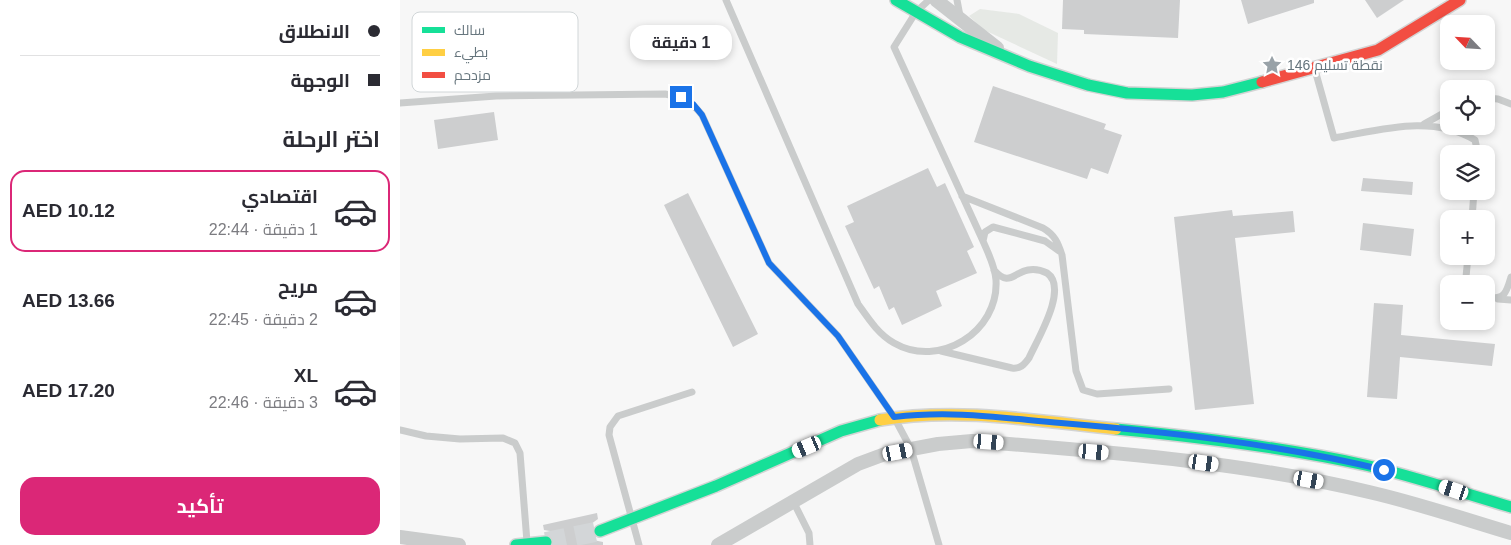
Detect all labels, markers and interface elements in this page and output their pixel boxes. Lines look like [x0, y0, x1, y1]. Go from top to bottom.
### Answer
legend [412, 12, 578, 92]
north arrow [1440, 15, 1495, 70]
map controls [1440, 15, 1495, 330]
text: الانطلاق [279, 21, 350, 42]
text: سالك [454, 22, 485, 38]
callout: 1 دقيقة [630, 24, 732, 59]
text: 1 دقيقة [652, 34, 710, 51]
text: بطيء [454, 44, 488, 64]
place icon: نقطة تسليم 146 [1261, 54, 1283, 76]
place label: نقطة تسليم 146 [1287, 57, 1383, 75]
text: مزدحم [454, 67, 491, 85]
text: الوجهة [290, 70, 350, 91]
button: locate [1440, 80, 1495, 135]
route end [670, 86, 692, 108]
text: اختر الرحلة [282, 127, 380, 152]
button: layers [1440, 145, 1495, 200]
text: اقتصادي [242, 186, 318, 207]
icon: car [333, 189, 378, 234]
text: AED 10.12 [22, 200, 115, 221]
button: + [1440, 210, 1495, 265]
text: 1 دقيقة · 22:44 [209, 221, 318, 238]
button: − [1440, 275, 1495, 330]
text: مريح [278, 276, 318, 297]
icon: car [333, 279, 378, 324]
text: AED 13.66 [22, 290, 115, 311]
text: 2 دقيقة · 22:45 [209, 311, 318, 328]
text: XL [294, 365, 318, 386]
icon: car [333, 369, 378, 414]
text: AED 17.20 [22, 380, 115, 401]
text: 3 دقيقة · 22:46 [209, 394, 318, 411]
car [973, 433, 1004, 451]
car [790, 434, 823, 460]
car [881, 442, 914, 462]
car [1078, 443, 1109, 461]
car [1188, 453, 1219, 473]
route start [1373, 459, 1395, 481]
car [1292, 470, 1325, 490]
button: تأكيد [20, 477, 380, 535]
car [1437, 478, 1470, 502]

